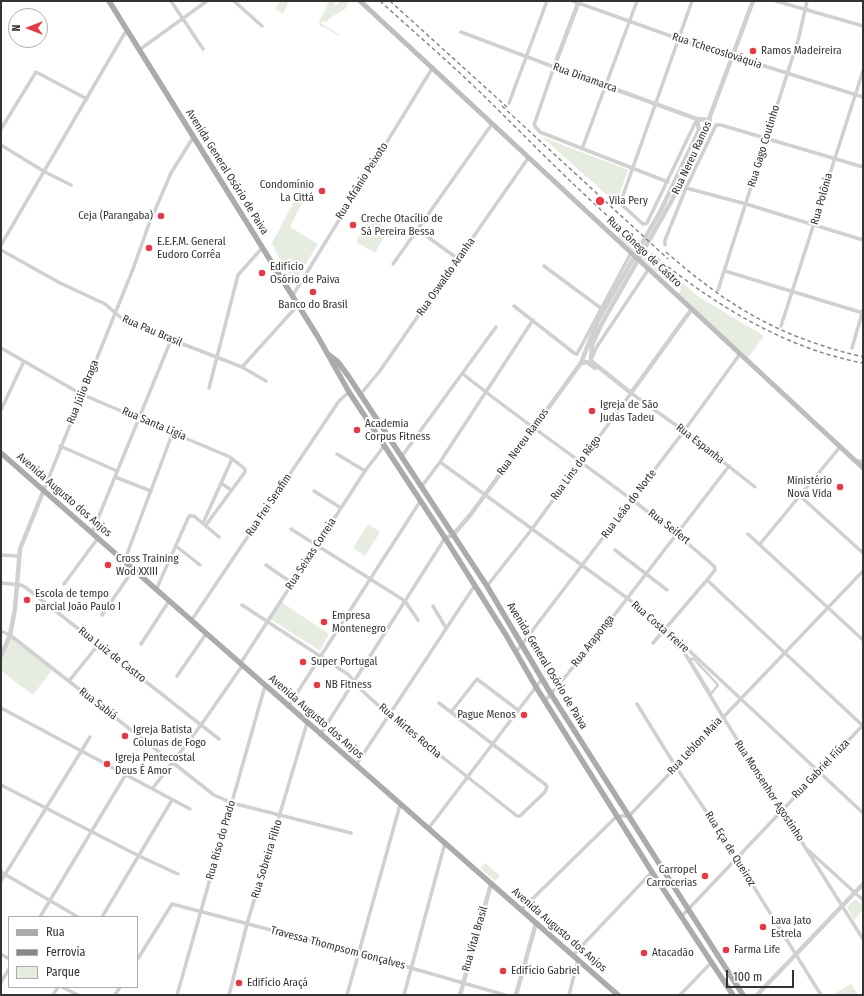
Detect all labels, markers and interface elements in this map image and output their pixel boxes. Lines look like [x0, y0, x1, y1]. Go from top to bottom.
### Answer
north arrow [8, 8, 48, 48]
text: N [10, 25, 23, 31]
street label: Rua Tchecoslováquia [670, 30, 764, 72]
place label: Ramos Madeireira [761, 44, 842, 58]
marker: Ramos Madeireira [748, 46, 758, 56]
street label: Rua Dinamarca [551, 60, 619, 96]
street label: Rua Gago Coutinho [745, 103, 783, 189]
street label: Avenida General Osório de Paiva [183, 107, 271, 237]
street label: Rua Nereu Ramos [669, 119, 715, 197]
street label: Rua Afrânio Peixoto [333, 140, 391, 222]
street label: Rua Polônia [808, 171, 836, 227]
place label: Condomínio La Cittá [260, 178, 314, 204]
marker: Condomínio La Cittá [317, 186, 327, 196]
place label: Vila Pery [609, 194, 648, 208]
marker: Vila Pery [594, 195, 606, 207]
place label: Ceja (Parangaba) [78, 209, 153, 223]
marker: Ceja (Parangaba) [156, 211, 166, 221]
place label: Creche Otacílio de Sá Pereira Bessa [361, 212, 443, 238]
street label: Rua Cônego de Castro [604, 214, 684, 290]
marker: Creche Otacílio de Sá Pereira Bessa [348, 220, 358, 230]
place label: E.E.F.M. General Eudoro Corrêa [157, 235, 226, 261]
street label: Rua Oswaldo Aranha [414, 235, 478, 319]
marker: E.E.F.M. General Eudoro Corrêa [144, 243, 154, 253]
place label: Edifício Osório de Paiva [270, 260, 340, 286]
marker: Edifício Osório de Paiva [257, 268, 267, 278]
marker: Banco do Brasil [308, 287, 318, 297]
place label: Banco do Brasil [278, 298, 348, 312]
street label: Rua Pau Brasil [120, 312, 184, 350]
street label: Rua Júlio Braga [64, 358, 102, 426]
place label: Igreja de São Judas Tadeu [600, 398, 658, 424]
street label: Rua Santa Lígia [120, 404, 188, 444]
street label: Rua Nereu Ramos [494, 406, 552, 478]
marker: Igreja de São Judas Tadeu [587, 406, 597, 416]
place label: Academia Corpus Fitness [365, 417, 430, 443]
street label: Rua Espanha [673, 421, 727, 467]
marker: Academia Corpus Fitness [352, 425, 362, 435]
street label: Rua Lins do Rêgo [548, 433, 604, 503]
street label: Avenida Augusto dos Anjos [14, 450, 114, 540]
street label: Rua Leão do Norte [599, 467, 659, 541]
street label: Rua Frei Serafim [243, 471, 295, 539]
place label: Ministério Nova Vida [787, 474, 832, 500]
marker: Ministério Nova Vida [835, 482, 845, 492]
street label: Rua Seifert [645, 507, 693, 547]
street label: Rua Seixas Correia [283, 516, 339, 592]
place label: Cross Training Wod XXIII [116, 552, 179, 578]
marker: Cross Training Wod XXIII [103, 560, 113, 570]
place label: Escola de tempo parcial João Paulo I [35, 587, 121, 613]
marker: Escola de tempo parcial João Paulo I [22, 595, 32, 605]
street label: Rua Costa Freire [628, 598, 692, 656]
street label: Avenida General Osório de Paiva [504, 600, 590, 732]
place label: Empresa Montenegro [332, 609, 386, 635]
street label: Rua Araponga [569, 612, 617, 670]
marker: Empresa Montenegro [319, 617, 329, 627]
street label: Rua Luiz de Castro [76, 624, 148, 686]
place label: Super Portugal [311, 655, 377, 669]
marker: Super Portugal [298, 657, 308, 667]
street label: Avenida Augusto dos Anjos [266, 672, 366, 762]
place label: NB Fitness [325, 678, 372, 692]
marker: NB Fitness [312, 680, 322, 690]
street label: Rua Sabiá [76, 685, 120, 723]
street label: Rua Mirtes Rocha [376, 701, 444, 761]
place label: Pague Menos [457, 708, 516, 722]
marker: Pague Menos [519, 710, 529, 720]
street label: Rua Leblon Maia [665, 714, 725, 778]
place label: Igreja Batista Colunas de Fogo [133, 723, 206, 749]
marker: Igreja Batista Colunas de Fogo [120, 731, 130, 741]
street label: Rua Gabriel Fiúza [789, 737, 853, 801]
street label: Rua Monsenhor Agostinho [731, 738, 807, 844]
place label: Igreja Pentecostal Deus É Amor [115, 751, 195, 777]
marker: Igreja Pentecostal Deus É Amor [102, 759, 112, 769]
street label: Rua Riso do Prado [203, 799, 239, 881]
street label: Rua Eça de Queiroz [702, 809, 758, 889]
street label: Rua Sobreira Filho [249, 818, 285, 900]
place label: Carropel Carrocerias [646, 863, 697, 889]
marker: Carropel Carrocerias [700, 871, 710, 881]
street label: Avenida Augusto dos Anjos [509, 885, 609, 975]
street label: Rua Vital Brasil [459, 905, 491, 973]
place label: Lava Jato Estrela [771, 914, 811, 940]
legend [8, 916, 138, 988]
marker: Lava Jato Estrela [758, 922, 768, 932]
street label: Travessa Thompsom Gonçalves [269, 924, 407, 972]
text: Rua [46, 925, 65, 939]
place label: Farma Life [734, 943, 780, 957]
text: Ferrovia [46, 945, 85, 959]
marker: Farma Life [721, 945, 731, 955]
place label: Atacadão [652, 946, 694, 960]
marker: Atacadão [639, 948, 649, 958]
scale bar [728, 962, 796, 988]
place label: Edifício Gabriel [511, 964, 580, 978]
text: Parque [46, 965, 80, 979]
marker: Edifício Gabriel [498, 966, 508, 976]
text: 100 m [733, 970, 762, 984]
place label: Edifício Araçá [247, 976, 308, 990]
marker: Edifício Araçá [234, 978, 244, 988]

